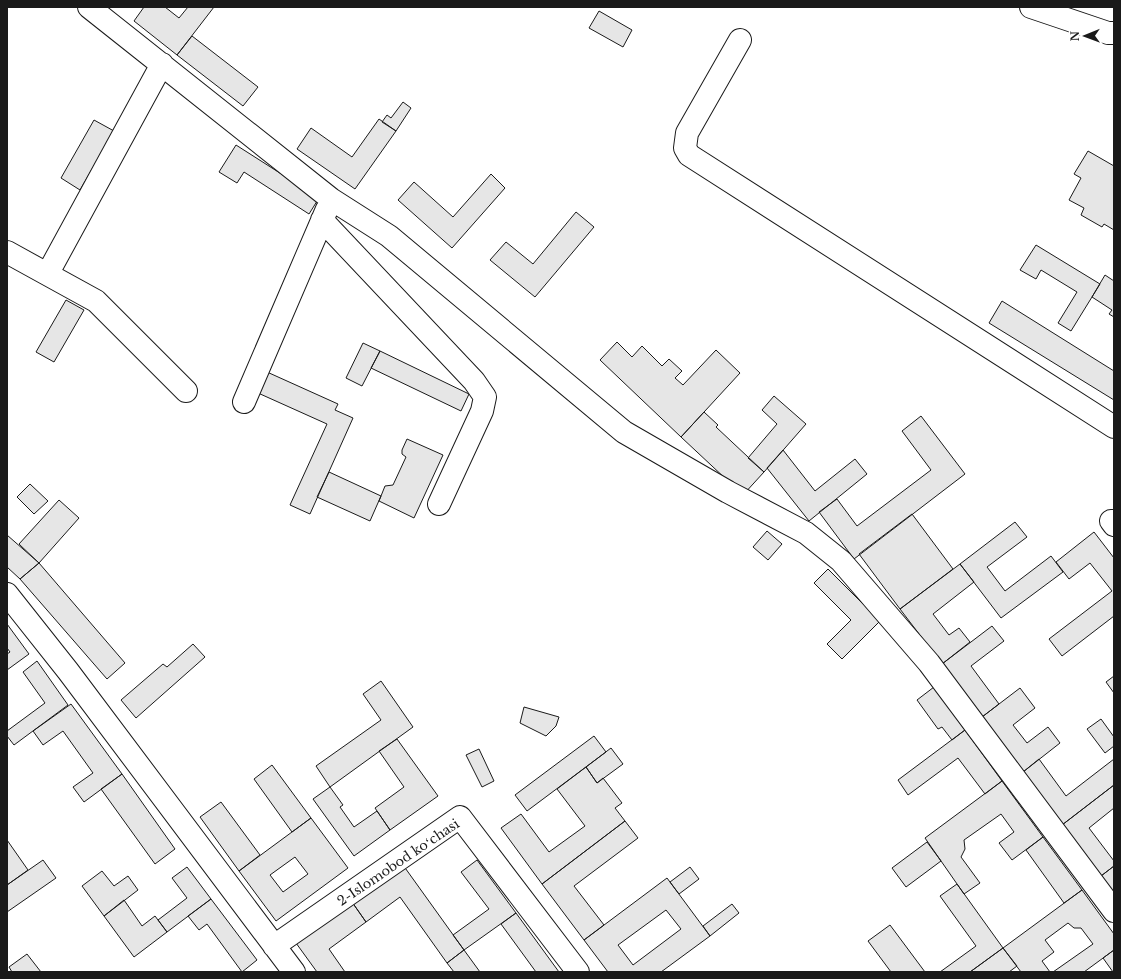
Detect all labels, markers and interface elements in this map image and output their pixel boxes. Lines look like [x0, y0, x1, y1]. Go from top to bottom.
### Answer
north arrow [1065, 16, 1105, 56]
text: N [1068, 30, 1082, 41]
street label: 2-Islomobod koʻchasi [334, 815, 463, 910]

